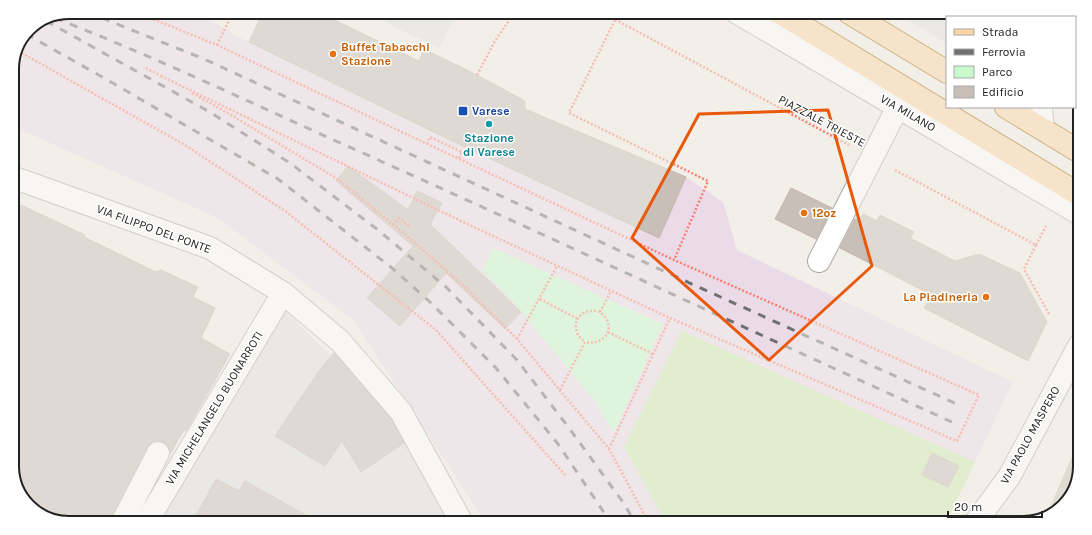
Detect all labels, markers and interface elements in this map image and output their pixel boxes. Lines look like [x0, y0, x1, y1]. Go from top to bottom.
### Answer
legend [946, 16, 1076, 108]
text: Strada [982, 25, 1018, 39]
place label: Buffet Tabacchi Stazione [341, 40, 430, 68]
text: Ferrovia [982, 45, 1026, 59]
marker: Buffet Tabacchi Stazione [328, 49, 338, 59]
text: Parco [982, 65, 1012, 79]
text: Edificio [982, 85, 1023, 99]
street label: VIA MILANO [878, 91, 938, 135]
street label: PIAZZALE TRIESTE [776, 92, 868, 150]
place label: Varese [472, 104, 510, 118]
marker: Varese [457, 105, 469, 117]
marker: Stazione di Varese [484, 119, 494, 129]
place label: Stazione di Varese [463, 131, 515, 159]
street label: VIA FILIPPO DEL PONTE [95, 202, 213, 256]
place label: 12oz [812, 206, 836, 220]
marker: 12oz [799, 208, 809, 218]
place label: La Piadineria [903, 290, 978, 304]
marker: La Piadineria [981, 292, 991, 302]
street label: VIA MICHELANGELO BUONARROTI [162, 329, 266, 487]
street label: VIA PAOLO MASPERO [997, 383, 1063, 486]
scale bar [948, 493, 1042, 519]
text: 20 m [954, 500, 982, 514]

